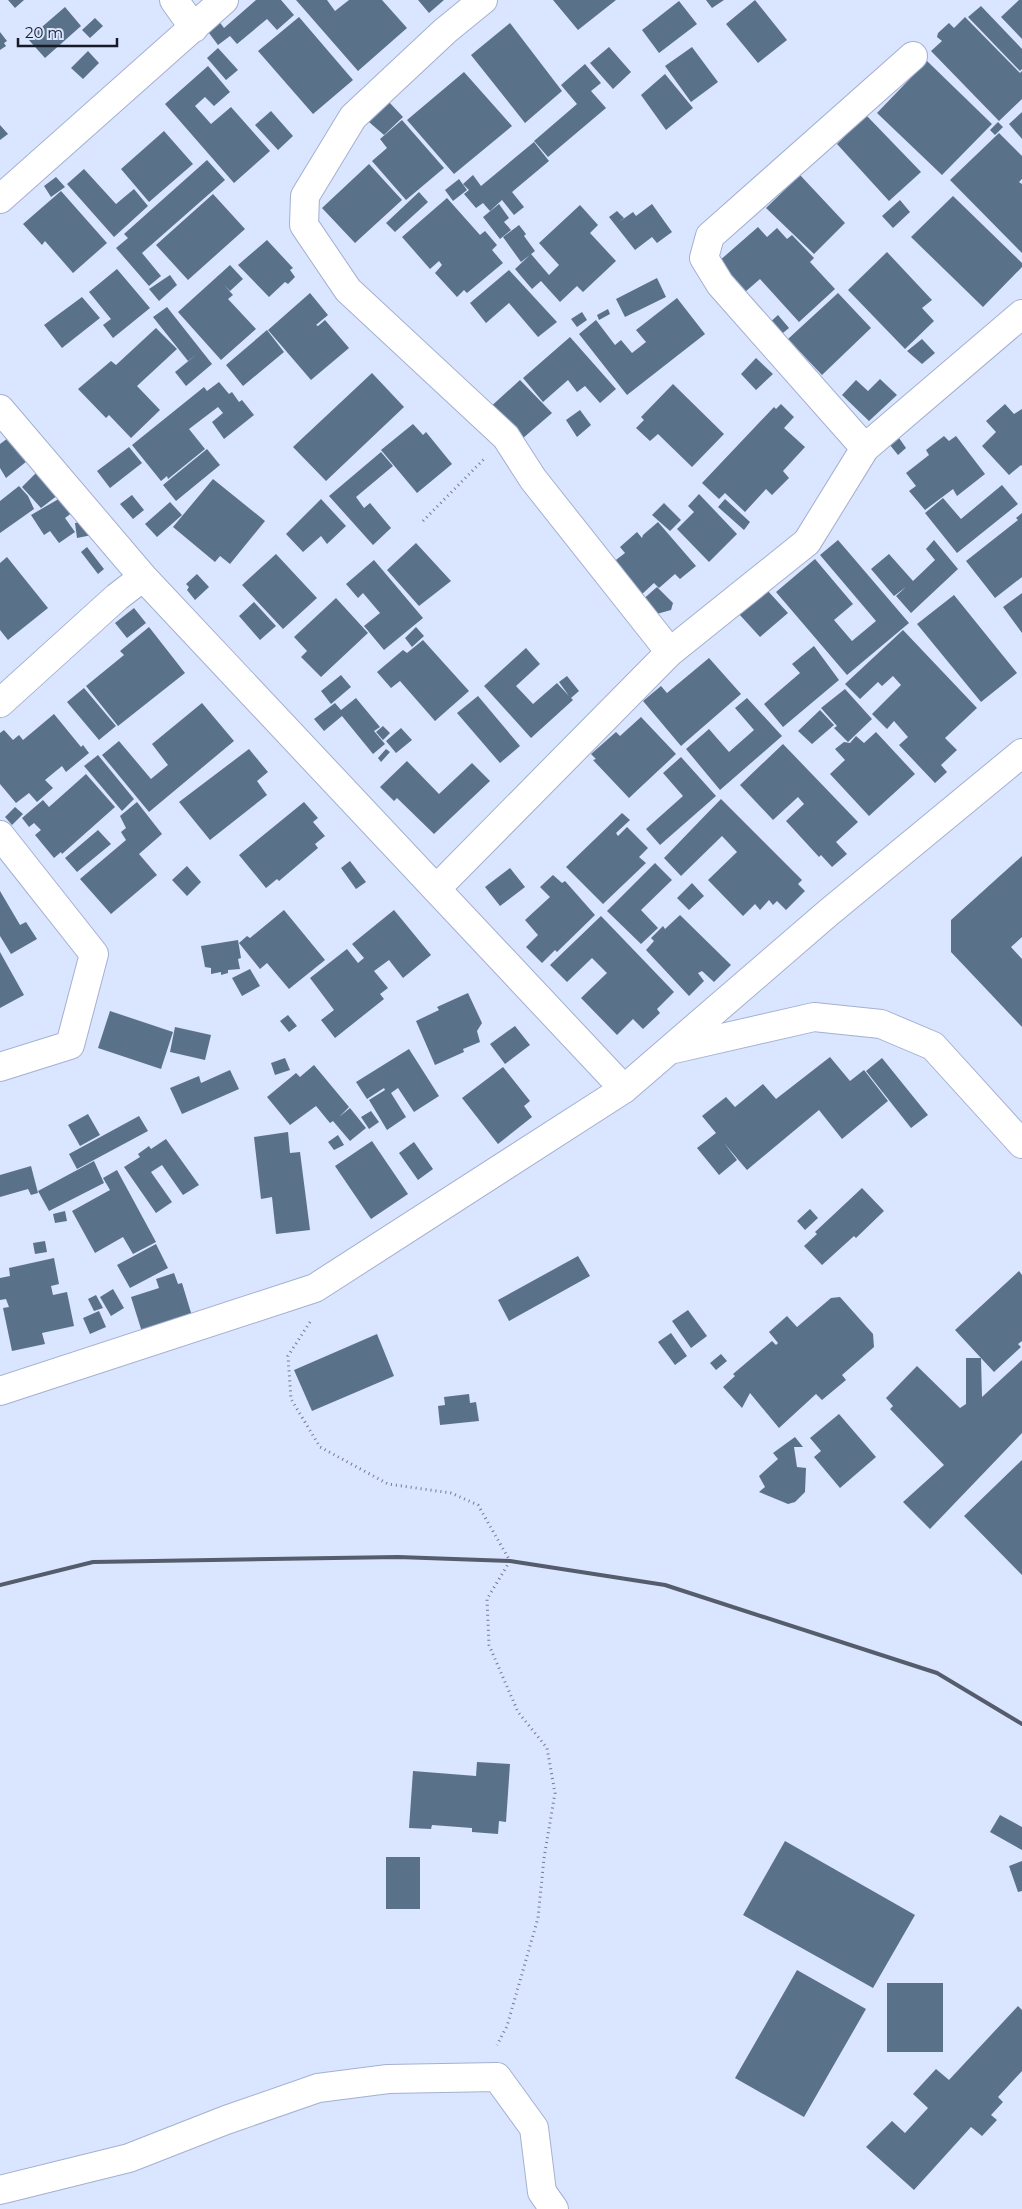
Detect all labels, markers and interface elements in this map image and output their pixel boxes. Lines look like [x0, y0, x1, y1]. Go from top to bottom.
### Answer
scale bar [18, 15, 116, 47]
text: 20 m [25, 23, 63, 42]

